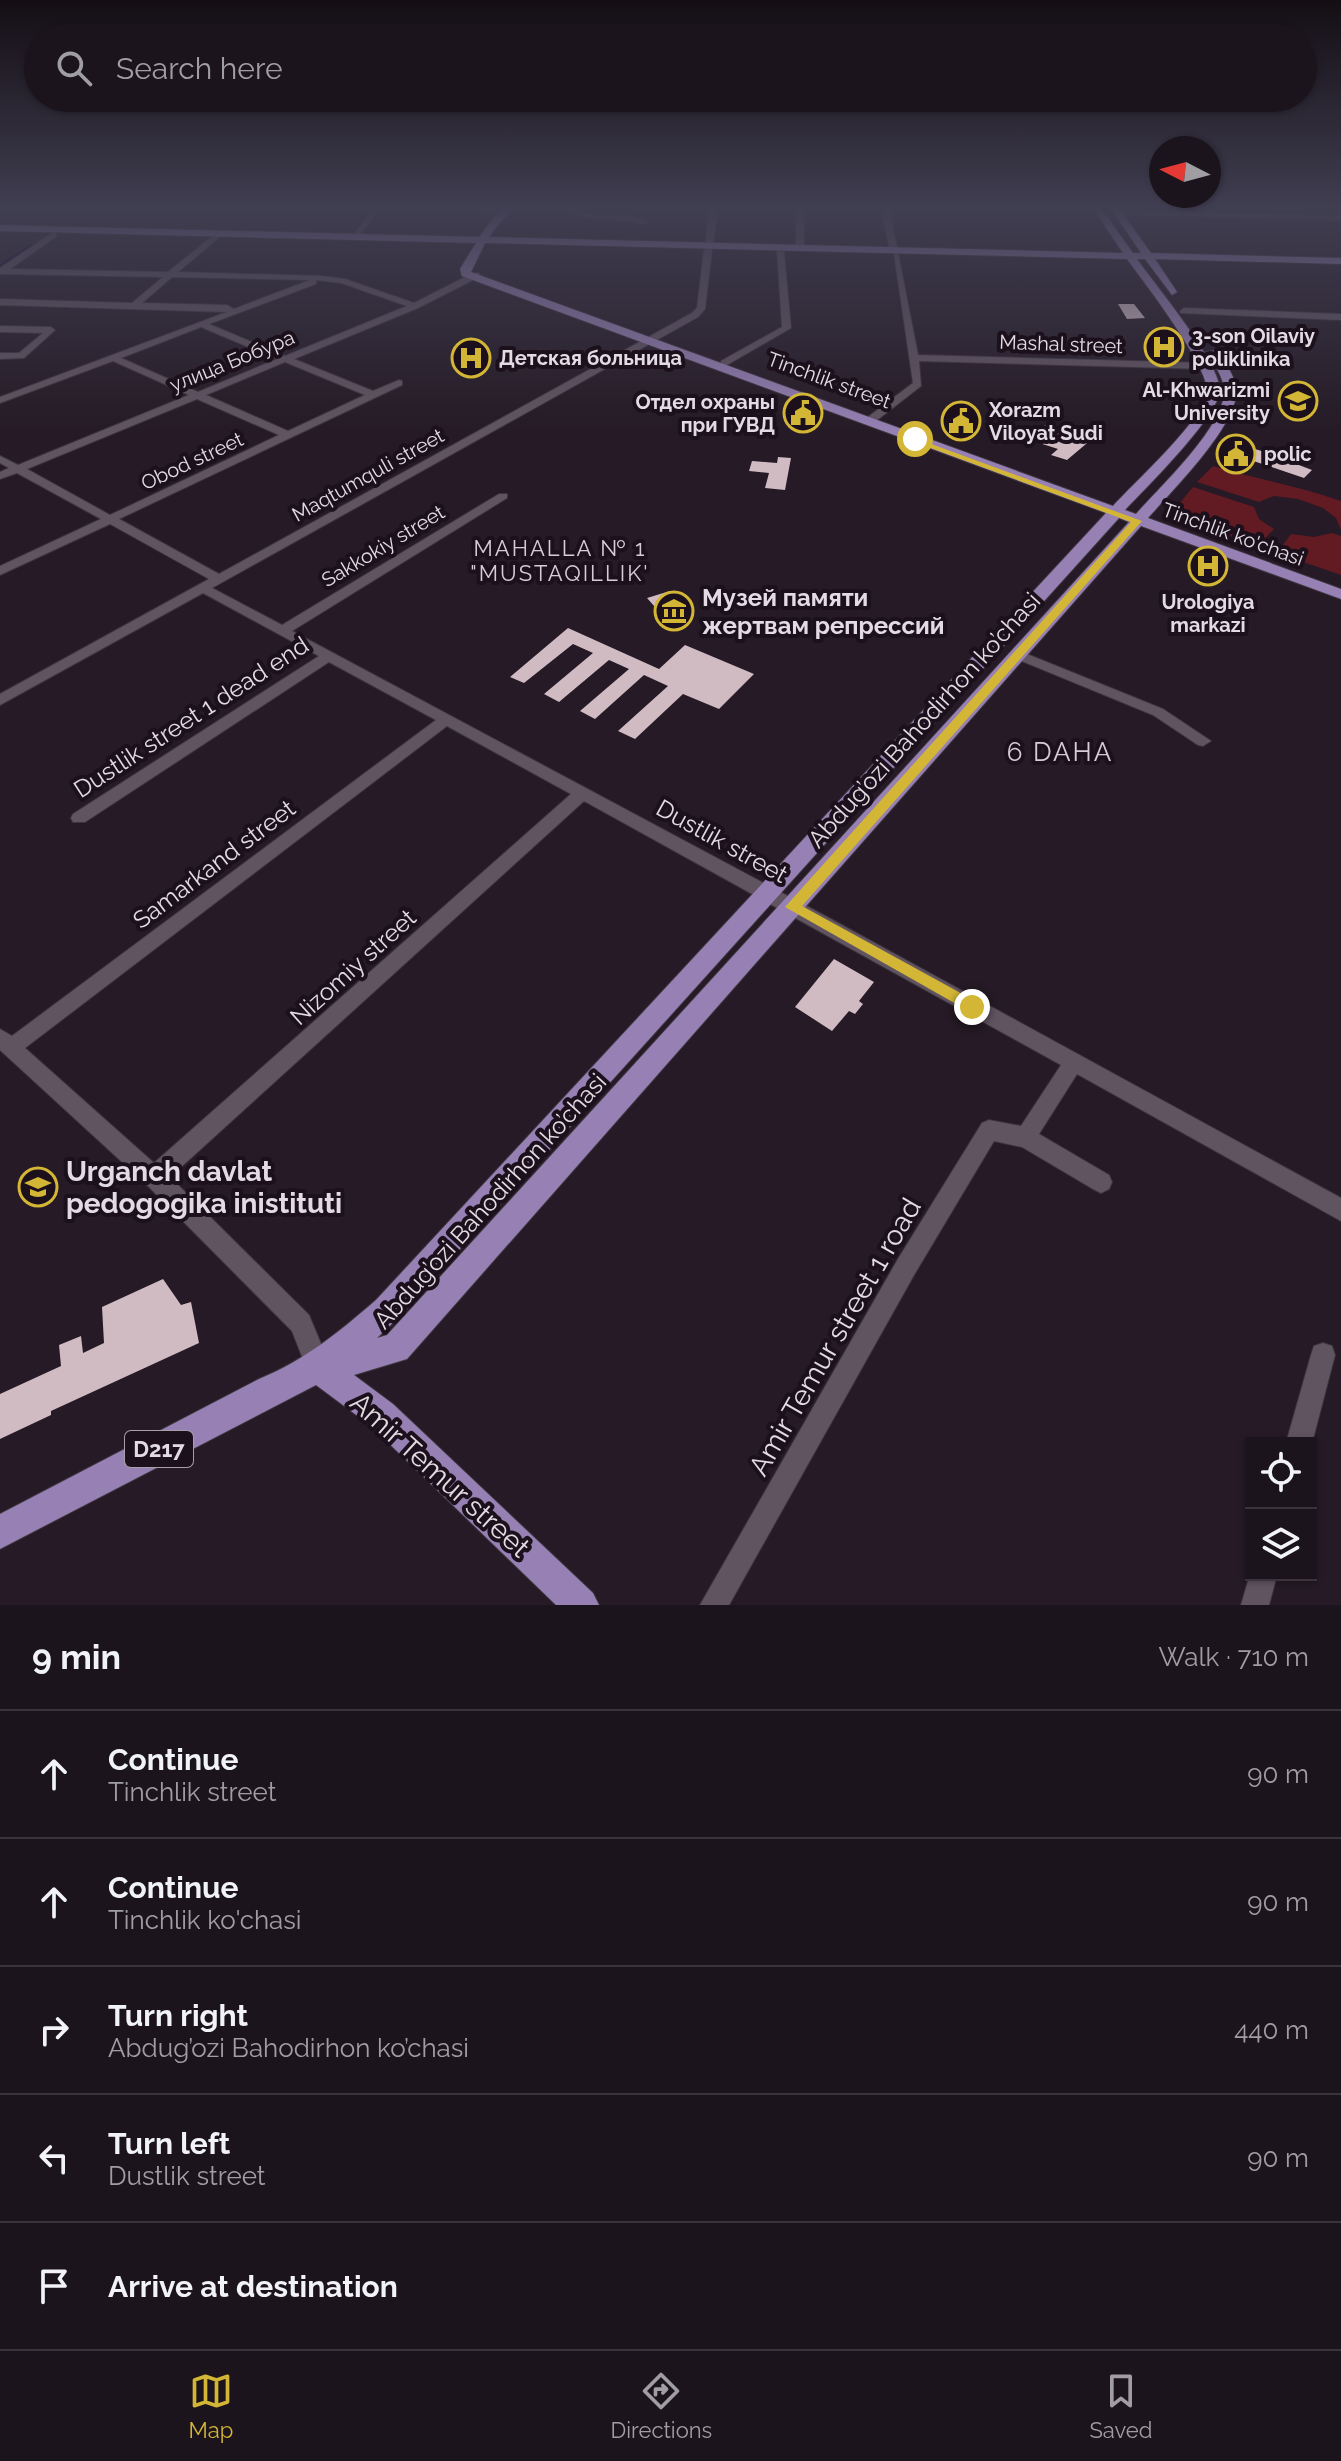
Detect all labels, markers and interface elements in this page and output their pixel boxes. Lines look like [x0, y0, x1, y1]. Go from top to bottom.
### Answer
search box [24, 24, 1317, 112]
icon: search [52, 46, 96, 90]
text: Search here [116, 51, 283, 86]
north arrow [1149, 136, 1221, 208]
place label: 3-son Oilaviy poliklinika [1192, 324, 1315, 371]
street label: улица Бобура [166, 325, 298, 397]
hospital icon: 3-son Oilaviy poliklinika [1143, 326, 1185, 368]
street label: Mashal street [999, 330, 1123, 358]
hospital icon: Детская больница [450, 337, 492, 379]
place label: Детская больница [499, 346, 682, 370]
street label: Tinchlik street [764, 347, 894, 414]
place label: Al-Khwarizmi University [1142, 378, 1270, 425]
school or university icon: Al-Khwarizmi University [1277, 380, 1319, 422]
place label: Отдел охраны при ГУВД [635, 390, 775, 437]
public building icon: Отдел охраны при ГУВД [782, 392, 824, 434]
place label: Xorazm Viloyat Sudi [988, 398, 1103, 445]
public building icon: Xorazm Viloyat Sudi [940, 400, 982, 442]
route start [897, 421, 933, 457]
street label: Maqtumquli street [288, 423, 448, 527]
street label: Obod street [137, 427, 247, 495]
public building icon: polic [1215, 433, 1257, 475]
place label: polic [1264, 442, 1312, 466]
street label: Tinchlik ko'chasi [1159, 497, 1307, 571]
street label: Sakkokiy street [317, 500, 449, 592]
district label: MAHALLA № 1 "MUSTAQILLIK' [470, 535, 650, 586]
hospital icon: Urologiya markazi [1187, 545, 1229, 587]
place label: Музей памяти жертвам репрессий [702, 583, 944, 640]
street label: Abdug’ozi Bahodirhon ko’chasi [802, 586, 1046, 854]
museum icon: Музей памяти жертвам репрессий [653, 590, 695, 632]
place label: Urologiya markazi [1161, 590, 1255, 637]
street label: Dustlik street 1 dead end [68, 630, 314, 804]
district label: 6 DAHA [1007, 737, 1113, 767]
street label: Dustlik street [651, 793, 793, 889]
street label: Samarkand street [127, 794, 301, 934]
street label: Nizomiy street [284, 903, 422, 1031]
route end [954, 989, 990, 1025]
street label: Abdug’ozi Bahodirhon ko’chasi [368, 1067, 612, 1335]
place label: Urganch davlat pedogogika inistituti [66, 1155, 342, 1220]
school or university icon: Urganch davlat pedogogika inistituti [17, 1166, 59, 1208]
street label: Amir Temur street 1 road [742, 1192, 928, 1482]
street label: Amir Temur street [344, 1386, 537, 1565]
road number: D217 [125, 1431, 193, 1467]
map controls [1245, 1437, 1317, 1581]
button: locate [1245, 1437, 1317, 1509]
button: layers [1245, 1509, 1317, 1581]
text: 9 min [32, 1637, 121, 1677]
text: Walk · 710 m [1159, 1642, 1309, 1672]
text: Continue [108, 1742, 239, 1777]
icon: ahead [32, 1752, 76, 1796]
text: 90 m [1247, 1759, 1309, 1789]
text: Tinchlik street [108, 1777, 276, 1807]
text: Continue [108, 1870, 239, 1905]
icon: ahead [32, 1880, 76, 1924]
text: 90 m [1247, 1887, 1309, 1917]
text: Tinchlik ko'chasi [108, 1905, 301, 1935]
text: Turn right [108, 1998, 248, 2033]
icon: right [32, 2008, 76, 2052]
text: 440 m [1234, 2015, 1309, 2045]
text: Abdug’ozi Bahodirhon ko’chasi [108, 2033, 469, 2063]
text: Turn left [108, 2126, 230, 2161]
icon: left [32, 2136, 76, 2180]
text: 90 m [1247, 2143, 1309, 2173]
text: Dustlik street [108, 2161, 266, 2191]
icon: arrive [32, 2264, 76, 2308]
text: Arrive at destination [108, 2269, 398, 2304]
tab: Map [189, 2369, 233, 2443]
tab: Directions [611, 2369, 712, 2443]
tab: Saved [1089, 2369, 1152, 2443]

